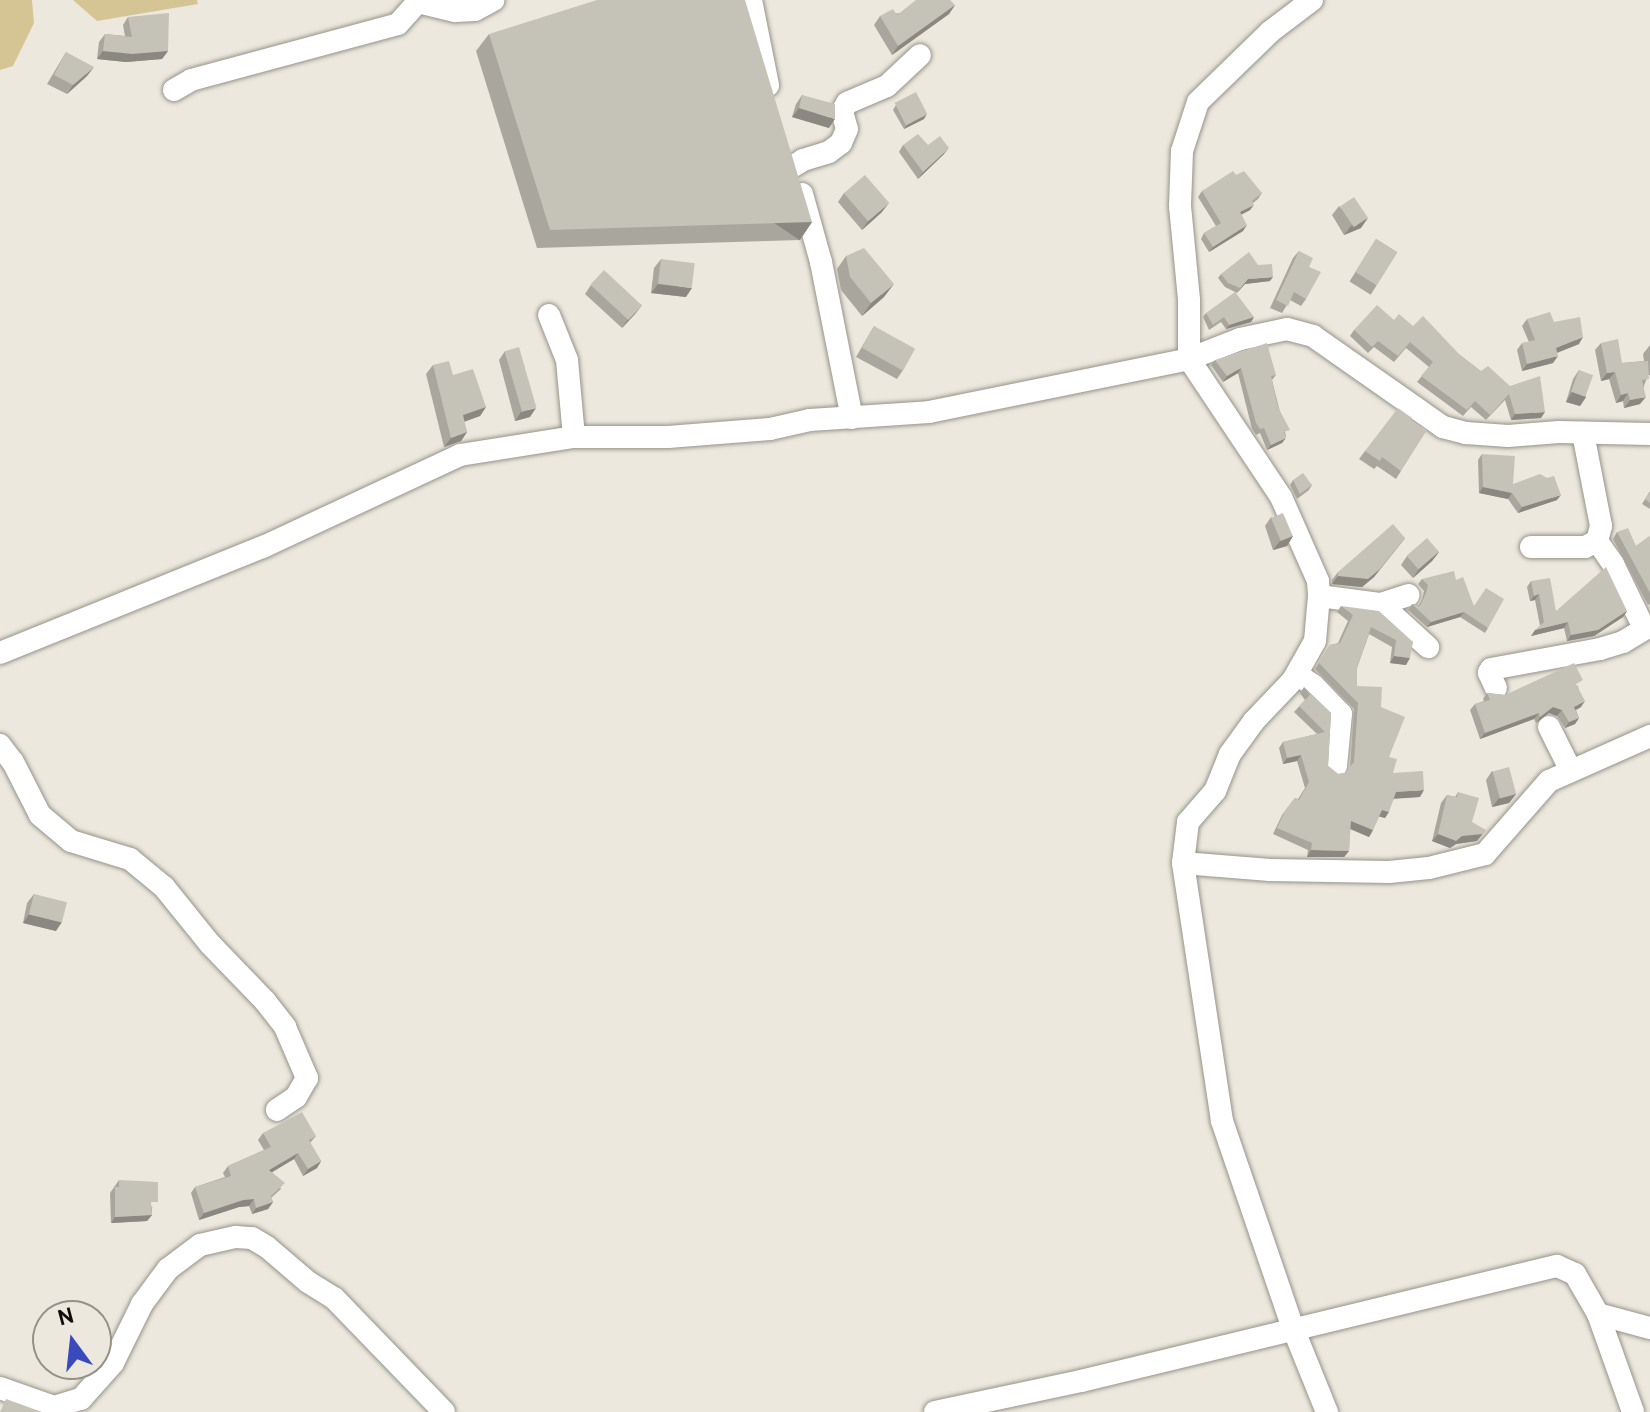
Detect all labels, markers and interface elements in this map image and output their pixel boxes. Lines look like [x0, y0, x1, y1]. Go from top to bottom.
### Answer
north arrow [32, 1300, 112, 1380]
text: N [55, 1303, 77, 1333]

